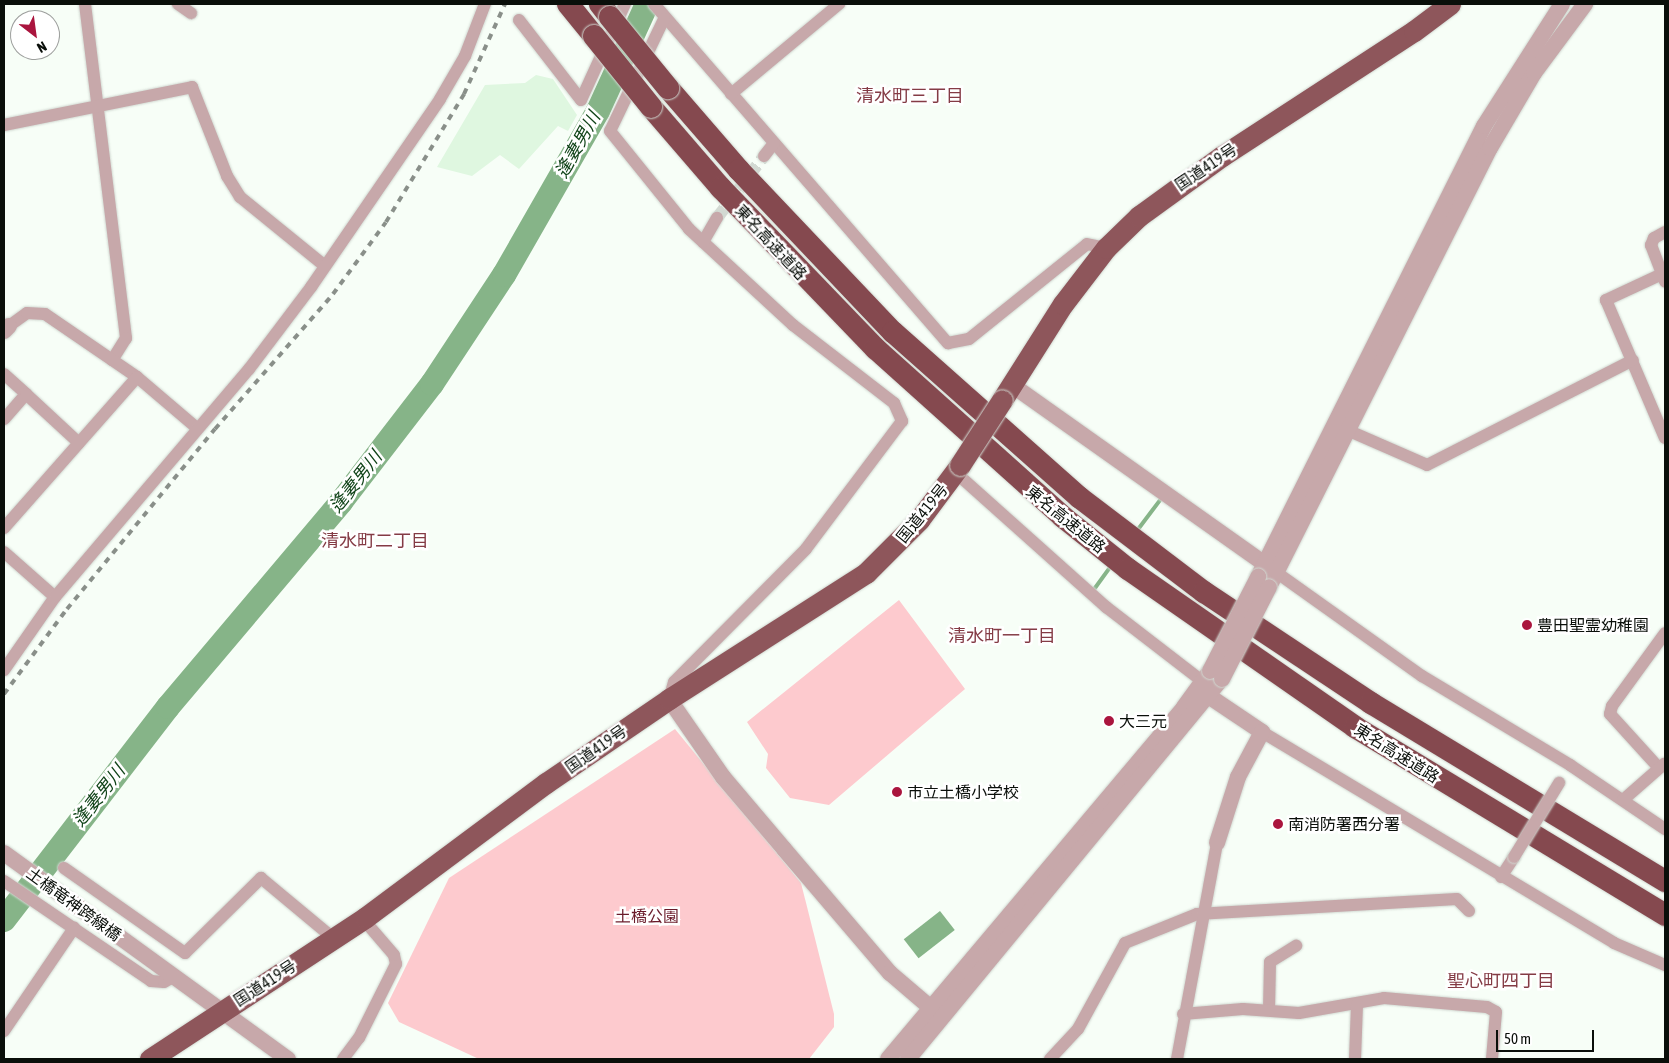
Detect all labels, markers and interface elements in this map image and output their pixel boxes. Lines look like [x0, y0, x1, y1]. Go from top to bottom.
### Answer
north arrow [10, 10, 60, 60]
text: N [34, 38, 50, 56]
district label: 清水町三丁目 [856, 85, 964, 107]
water label: 逢妻男川 [551, 108, 605, 182]
street label: 国道419号 [1171, 139, 1241, 195]
street label: 東名高速道路 [731, 200, 811, 284]
water label: 逢妻男川 [325, 447, 387, 517]
street label: 国道419号 [892, 480, 952, 546]
street label: 東名高速道路 [1023, 481, 1109, 557]
district label: 清水町二丁目 [321, 530, 429, 552]
place label: 豊田聖霊幼稚園 [1537, 615, 1649, 635]
marker: 豊田聖霊幼稚園 [1521, 619, 1533, 631]
district label: 清水町一丁目 [948, 625, 1056, 647]
place label: 大三元 [1119, 711, 1167, 731]
marker: 大三元 [1103, 715, 1115, 727]
street label: 東名高速道路 [1351, 719, 1443, 787]
street label: 国道419号 [562, 721, 630, 777]
water label: 逢妻男川 [68, 761, 130, 831]
place label: 市立土橋小学校 [907, 782, 1019, 802]
marker: 市立土橋小学校 [891, 786, 903, 798]
place label: 南消防署西分署 [1288, 814, 1400, 834]
marker: 南消防署西分署 [1272, 818, 1284, 830]
street label: 土橋竜神跨線橋 [23, 863, 125, 945]
park label: 土橋公園 [615, 906, 679, 926]
street label: 国道419号 [230, 956, 300, 1010]
district label: 聖心町四丁目 [1447, 970, 1555, 992]
scale bar [1499, 1020, 1596, 1052]
text: 50 m [1504, 1030, 1531, 1047]

